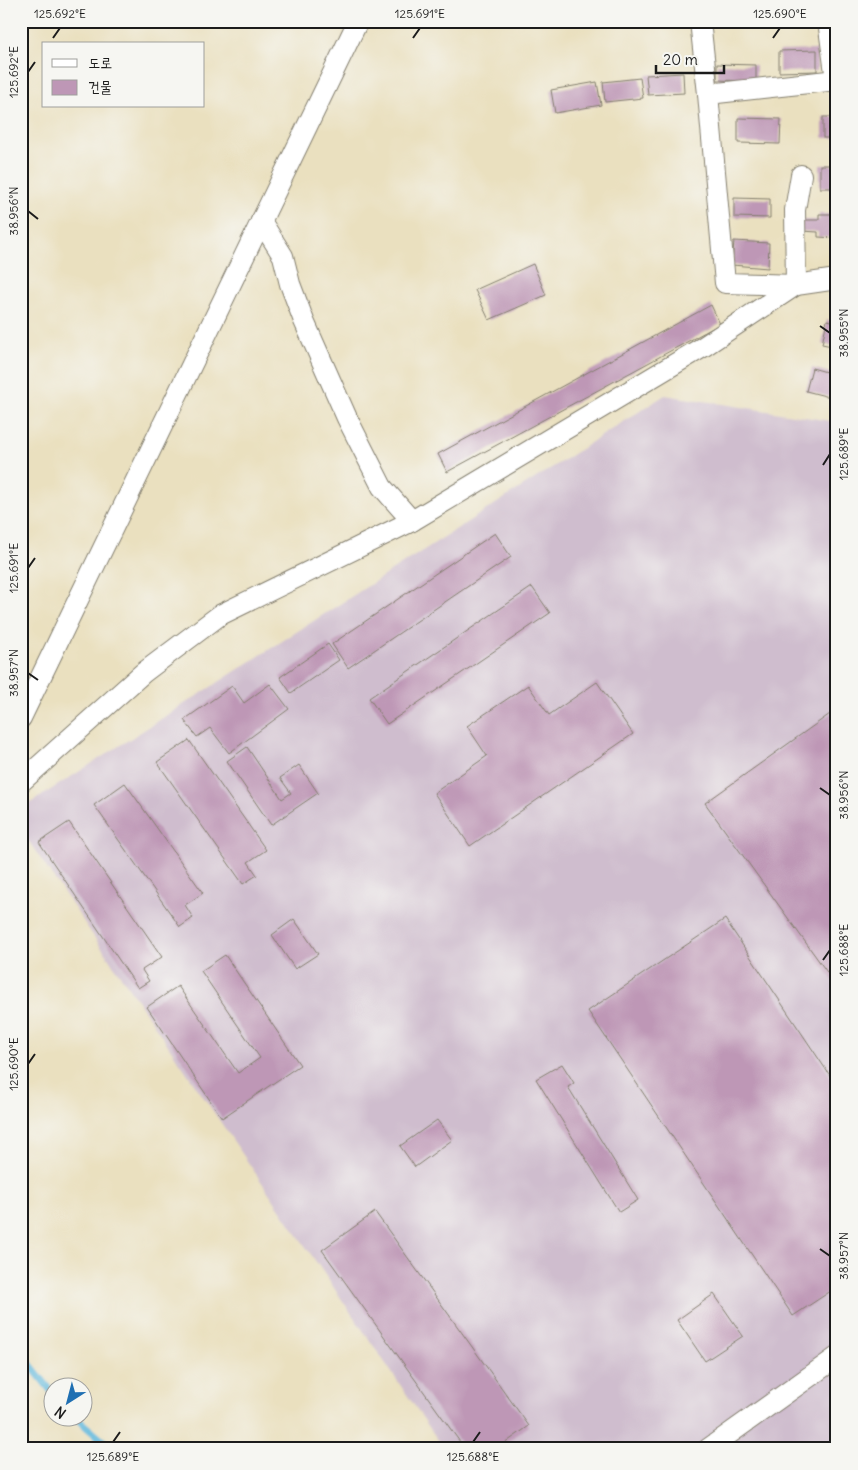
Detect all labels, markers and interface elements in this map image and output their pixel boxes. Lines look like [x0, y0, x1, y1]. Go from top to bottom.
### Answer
text: 125.692°E [34, 6, 86, 21]
text: 125.691°E [395, 6, 445, 21]
text: 125.690°E [753, 6, 807, 21]
legend [42, 42, 205, 108]
scale bar [656, 42, 723, 74]
text: 125.692°E [6, 46, 21, 98]
text: 20 m [663, 50, 698, 69]
text: 도로 [88, 53, 112, 72]
text: 건물 [88, 77, 112, 96]
text: 38.956°N [6, 186, 21, 236]
text: 38.955°N [836, 308, 851, 358]
text: 125.689°E [836, 428, 851, 480]
text: 125.691°E [6, 543, 21, 593]
text: 38.957°N [6, 649, 21, 697]
text: 38.956°N [836, 770, 851, 820]
text: 125.688°E [836, 924, 851, 976]
text: 125.690°E [6, 1037, 21, 1091]
text: 38.957°N [836, 1232, 851, 1280]
north arrow [42, 1378, 92, 1428]
text: N [51, 1402, 70, 1423]
text: 125.689°E [87, 1449, 139, 1464]
text: 125.688°E [447, 1449, 499, 1464]

